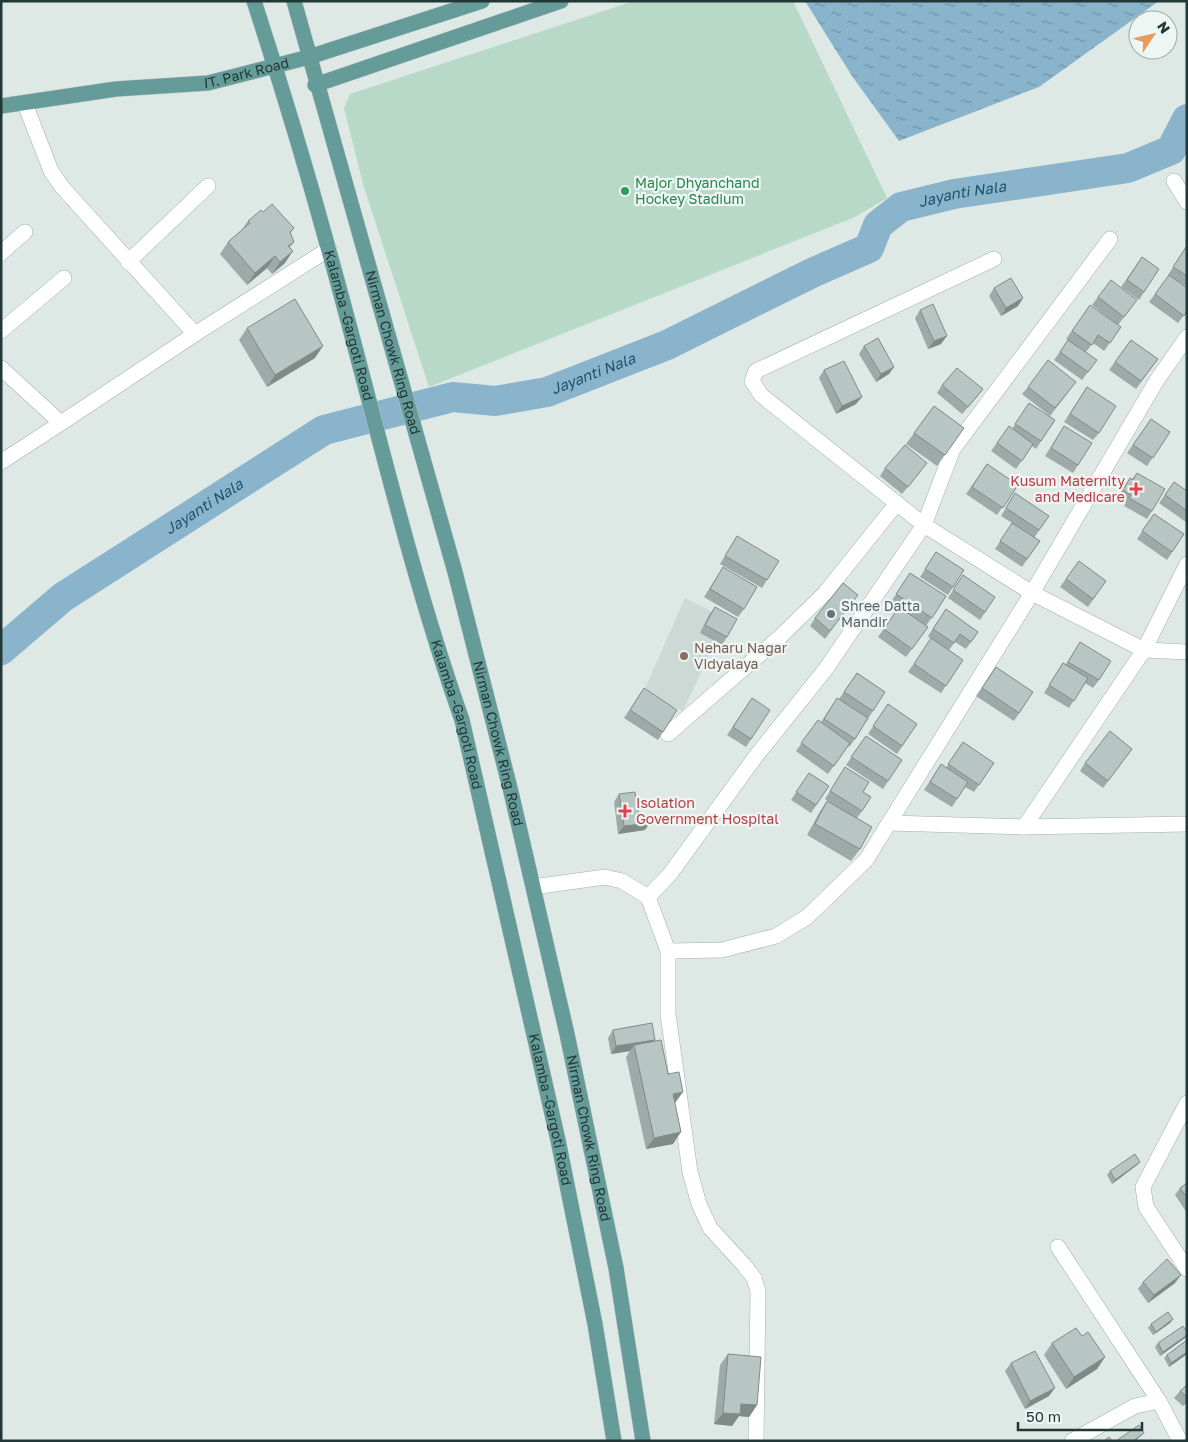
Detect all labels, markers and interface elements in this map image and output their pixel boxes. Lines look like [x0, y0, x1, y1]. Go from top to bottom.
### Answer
north arrow [1128, 10, 1178, 60]
text: N [1154, 18, 1174, 36]
street label: IT. Park Road [203, 54, 291, 91]
place label: Major Dhyanchand Hockey Stadium [635, 174, 760, 207]
water label: Jayanti Nala [916, 176, 1008, 210]
marker: Major Dhyanchand Hockey Stadium [619, 185, 631, 197]
street label: Kalamba -Gargoti Road [321, 248, 378, 402]
street label: Nirman Chowk Ring Road [362, 268, 425, 436]
water label: Jayanti Nala [548, 348, 638, 398]
place label: Kusum Maternity and Medicare [1010, 472, 1125, 505]
water label: Jayanti Nala [161, 474, 246, 537]
marker: Kusum Maternity and Medicare [1129, 482, 1143, 496]
place label: Shree Datta Mandir [841, 597, 920, 630]
marker: Shree Datta Mandir [825, 608, 837, 620]
street label: Kalamba -Gargoti Road [428, 637, 487, 791]
place label: Neharu Nagar Vidyalaya [694, 639, 788, 672]
marker: Neharu Nagar Vidyalaya [678, 650, 690, 662]
street label: Nirman Chowk Ring Road [470, 659, 528, 828]
place label: Isolation Government Hospital [636, 794, 779, 827]
marker: Isolation Government Hospital [618, 804, 632, 818]
street label: Kalamba -Gargoti Road [526, 1032, 576, 1187]
street label: Nirman Chowk Ring Road [564, 1053, 615, 1223]
scale bar [1018, 1400, 1142, 1432]
text: 50 m [1026, 1407, 1061, 1425]

